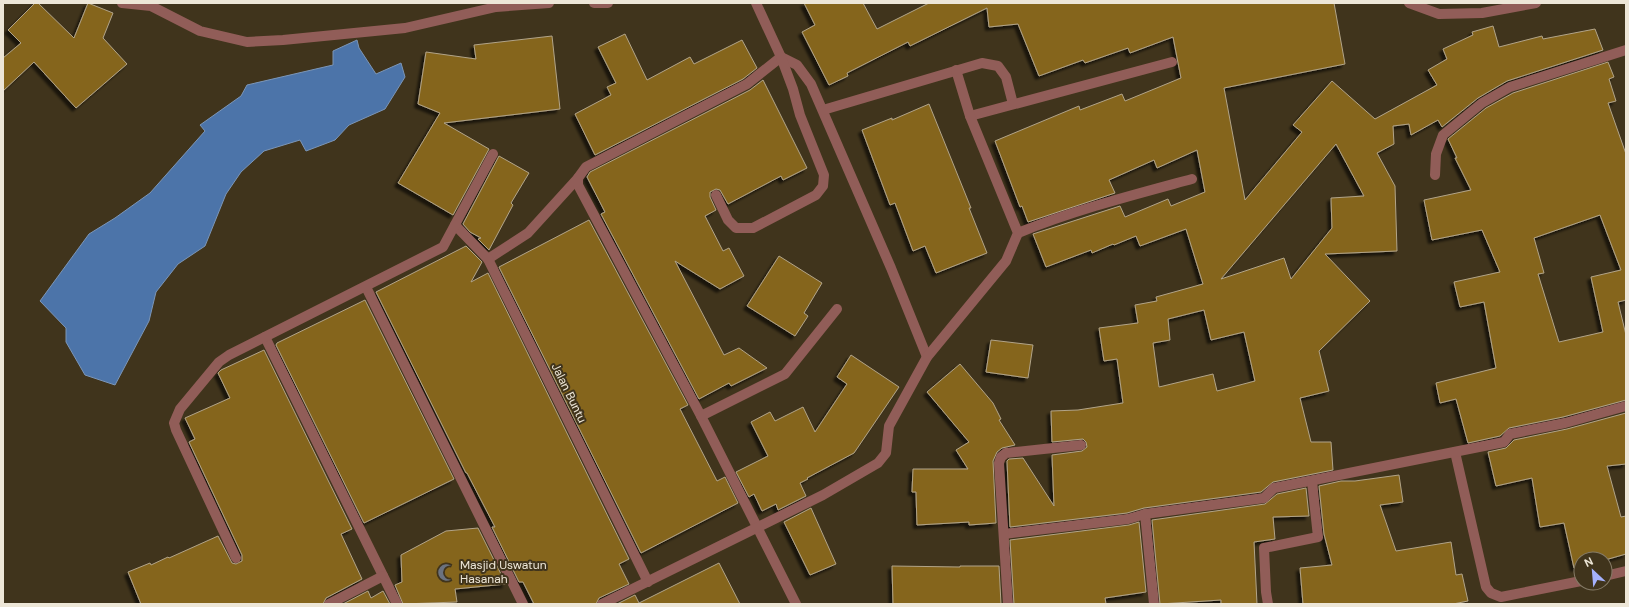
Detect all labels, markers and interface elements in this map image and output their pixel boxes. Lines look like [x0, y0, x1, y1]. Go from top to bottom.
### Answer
street label: Jalan Buntu [548, 361, 590, 426]
north arrow [1573, 551, 1613, 591]
text: N [1582, 554, 1595, 570]
place label: Masjid Uswatun Hasanah [460, 557, 547, 587]
mosque icon: Masjid Uswatun Hasanah [437, 562, 457, 582]

